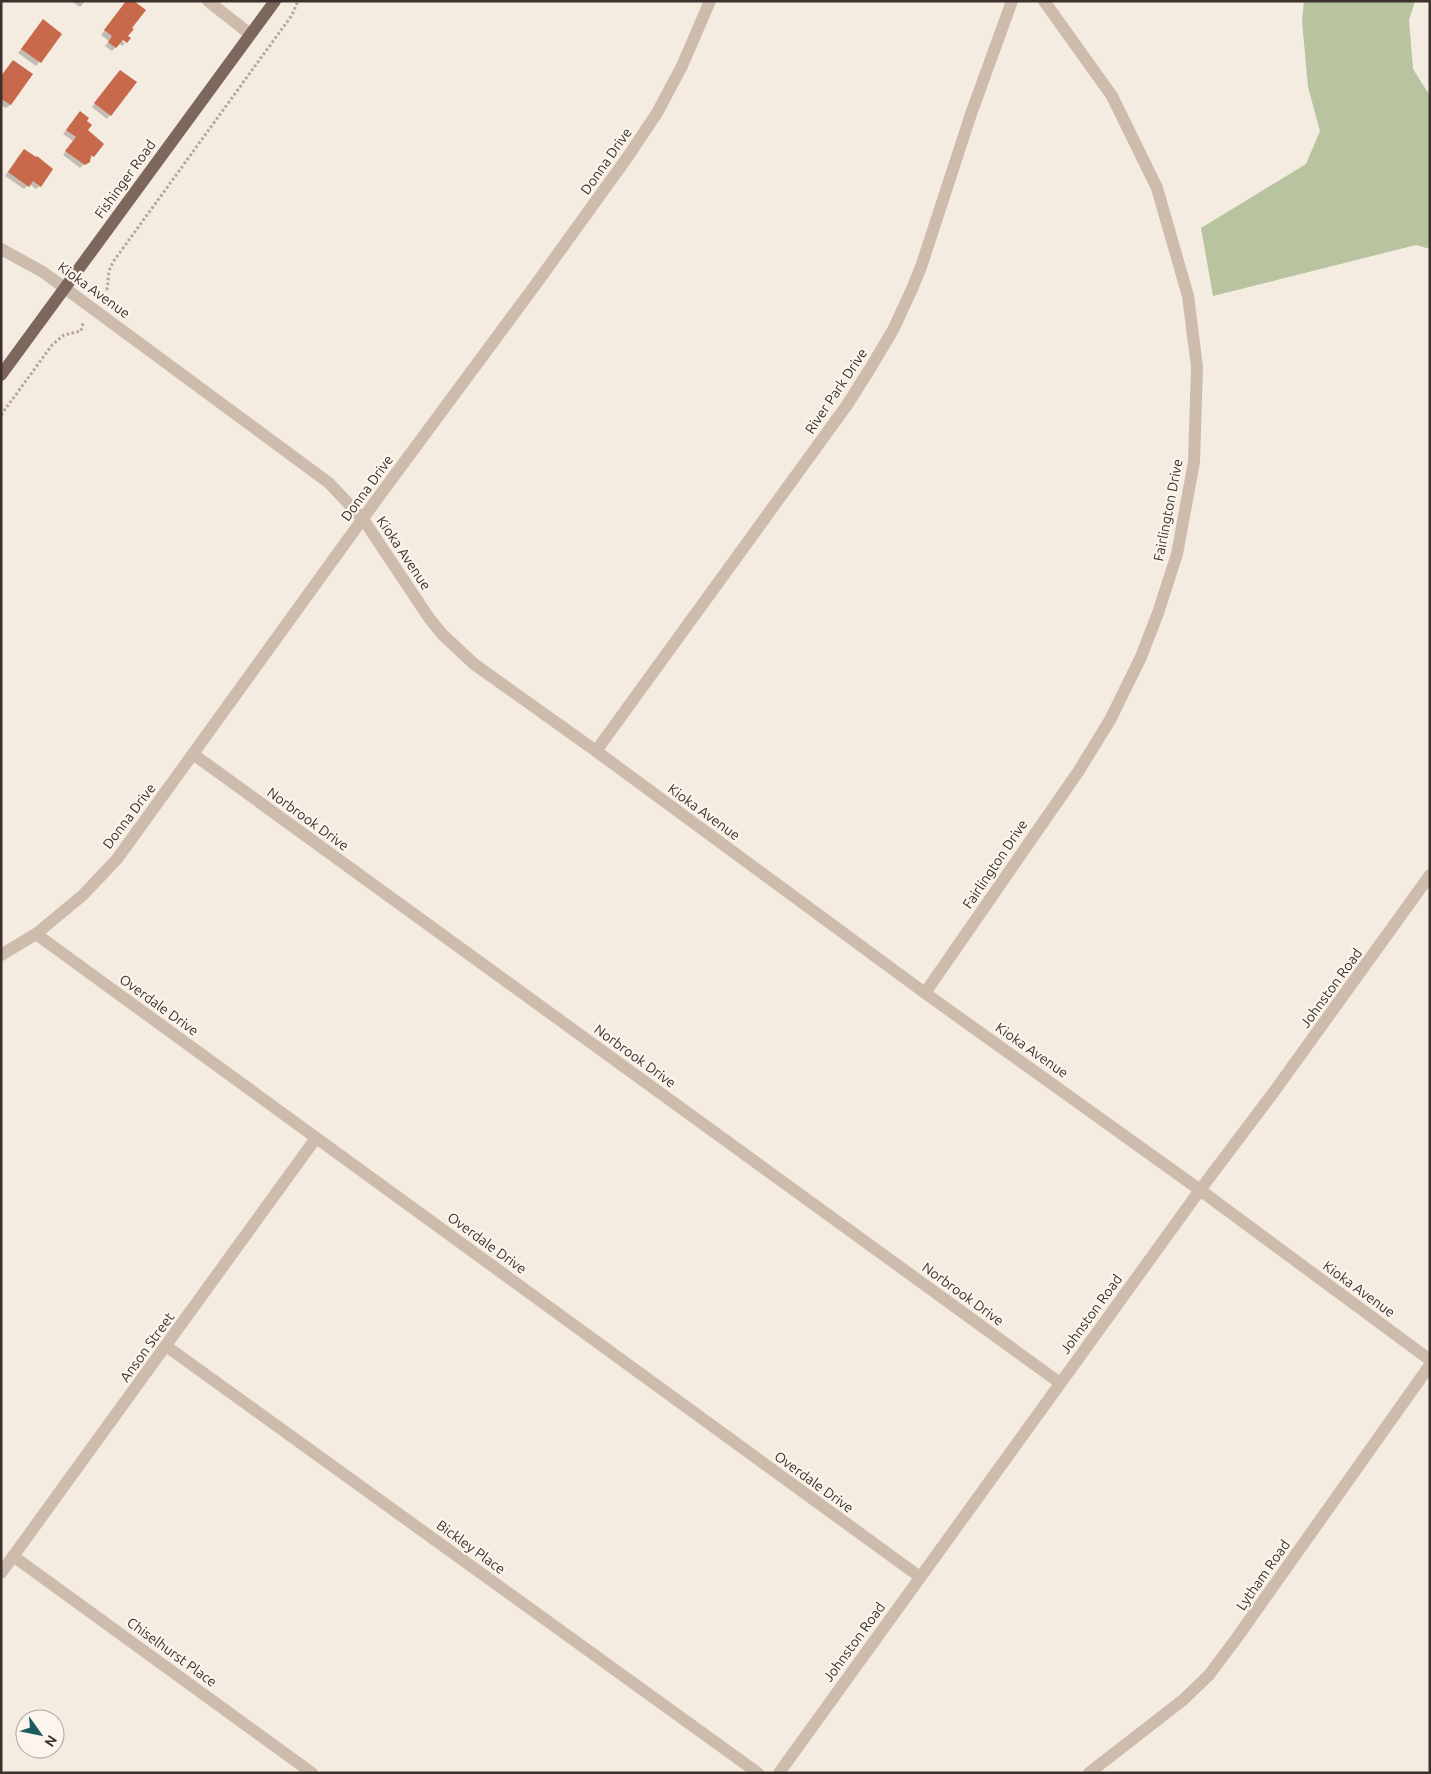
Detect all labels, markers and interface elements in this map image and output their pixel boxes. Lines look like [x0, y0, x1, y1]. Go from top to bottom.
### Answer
street label: Donna Drive [577, 125, 635, 197]
street label: Fishinger Road [91, 137, 159, 221]
street label: Kioka Avenue [55, 259, 133, 321]
street label: River Park Drive [802, 345, 870, 437]
street label: Donna Drive [338, 452, 396, 524]
street label: Fairlington Drive [1150, 458, 1186, 562]
street label: Kioka Avenue [374, 513, 434, 593]
street label: Donna Drive [99, 780, 159, 852]
street label: Kioka Avenue [665, 781, 743, 843]
street label: Norbrook Drive [264, 784, 352, 854]
street label: Fairlington Drive [959, 816, 1031, 912]
street label: Johnston Road [1297, 945, 1365, 1031]
street label: Overdale Drive [116, 971, 202, 1039]
street label: Kioka Avenue [993, 1019, 1071, 1081]
street label: Norbrook Drive [591, 1021, 679, 1091]
street label: Overdale Drive [444, 1209, 530, 1277]
street label: Kioka Avenue [1320, 1258, 1398, 1320]
street label: Norbrook Drive [919, 1259, 1007, 1329]
street label: Johnston Road [1057, 1271, 1125, 1357]
street label: Anson Street [117, 1309, 178, 1385]
street label: Overdale Drive [771, 1448, 857, 1516]
street label: Bickley Place [434, 1517, 508, 1577]
street label: Lytham Road [1233, 1537, 1293, 1613]
street label: Johnston Road [820, 1599, 888, 1685]
street label: Chiselhurst Place [124, 1614, 220, 1690]
north arrow [15, 1709, 65, 1759]
text: N [41, 1732, 60, 1750]

